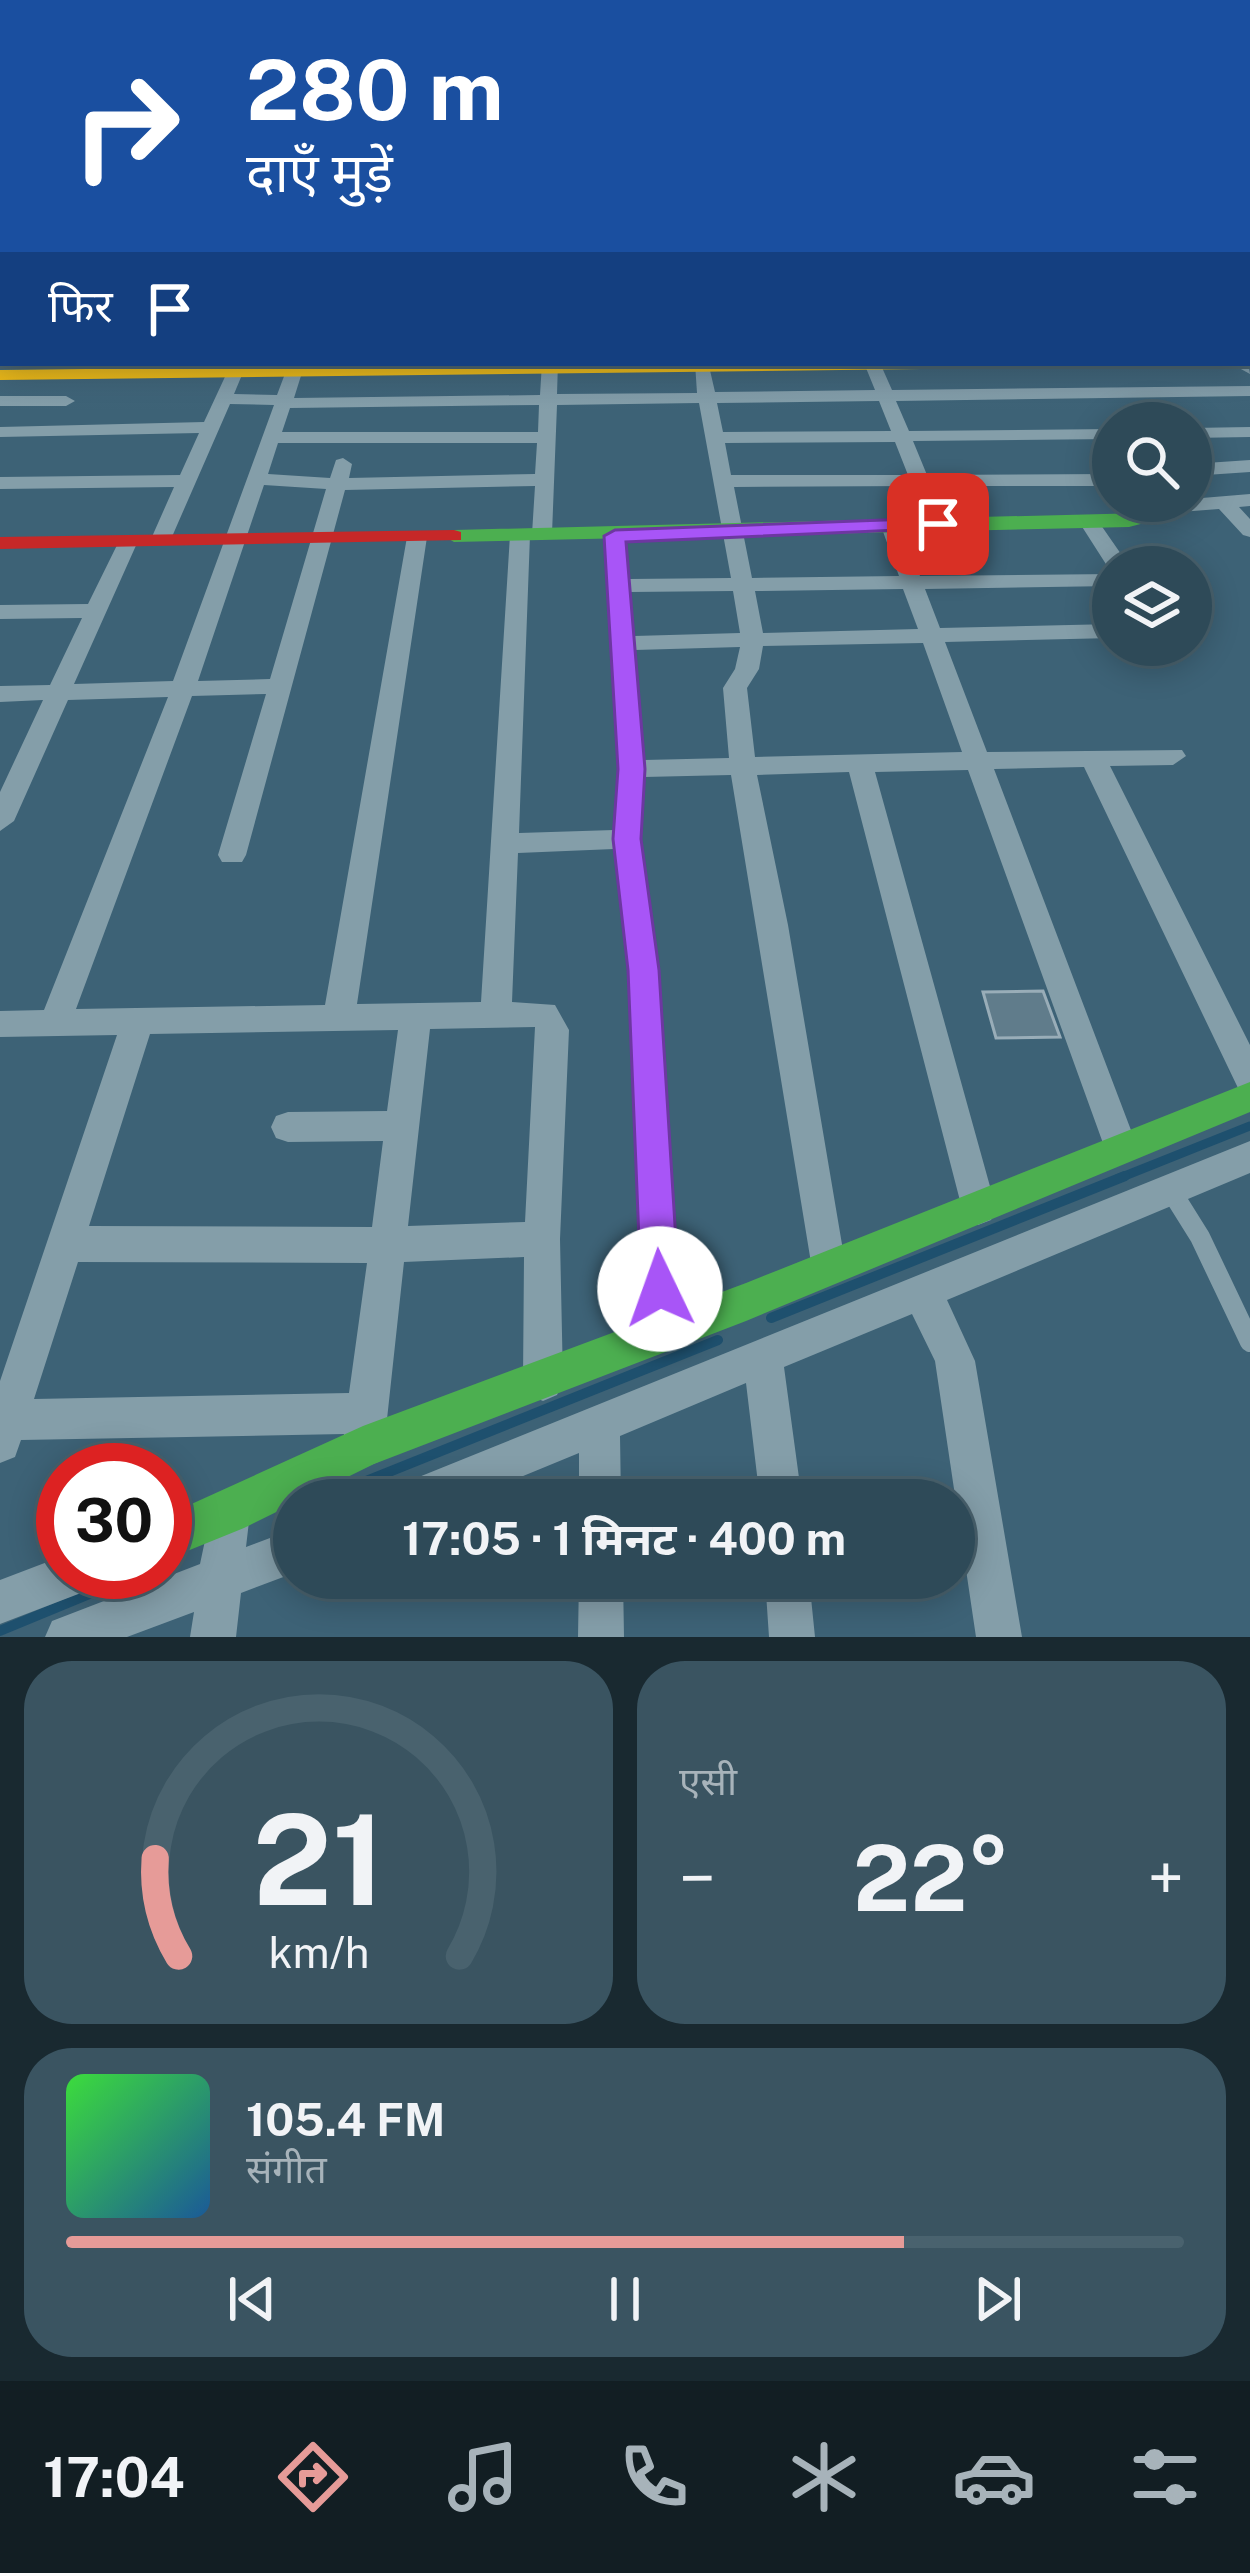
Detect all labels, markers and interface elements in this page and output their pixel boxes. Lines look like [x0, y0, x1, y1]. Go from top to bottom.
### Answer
text: 280 m [246, 40, 504, 139]
icon: right [48, 48, 204, 204]
text: दाएँ मुड़ें [246, 141, 393, 204]
icon: arrive [137, 276, 203, 342]
text: फिर [48, 279, 113, 332]
map controls [1092, 402, 1212, 666]
button: search [1092, 402, 1212, 522]
pin [887, 473, 989, 575]
icon: arrive [905, 491, 971, 557]
button: layers [1092, 546, 1212, 666]
position arrow [597, 1226, 723, 1352]
speed limit sign: 30 [36, 1443, 192, 1599]
text: 17:05 · 1 मिनट · 400 m [402, 1512, 846, 1565]
text: एसी [679, 1758, 737, 1804]
text: 21 [252, 1786, 385, 1933]
text: 22° [853, 1825, 1010, 1931]
text: − [679, 1839, 716, 1917]
text: + [1147, 1839, 1184, 1917]
text: km/h [268, 1926, 369, 1977]
text: 105.4 FM [246, 2093, 445, 2146]
text: संगीत [246, 2146, 327, 2192]
icon: previous [219, 2266, 285, 2332]
icon: pause [592, 2266, 658, 2332]
icon: next [965, 2266, 1031, 2332]
icon: directions [271, 2435, 355, 2519]
icon: music [441, 2435, 525, 2519]
icon: phone [612, 2435, 696, 2519]
icon: climate [782, 2435, 866, 2519]
icon: car [952, 2435, 1036, 2519]
icon: filters [1123, 2435, 1207, 2519]
text: 17:04 [43, 2446, 185, 2509]

